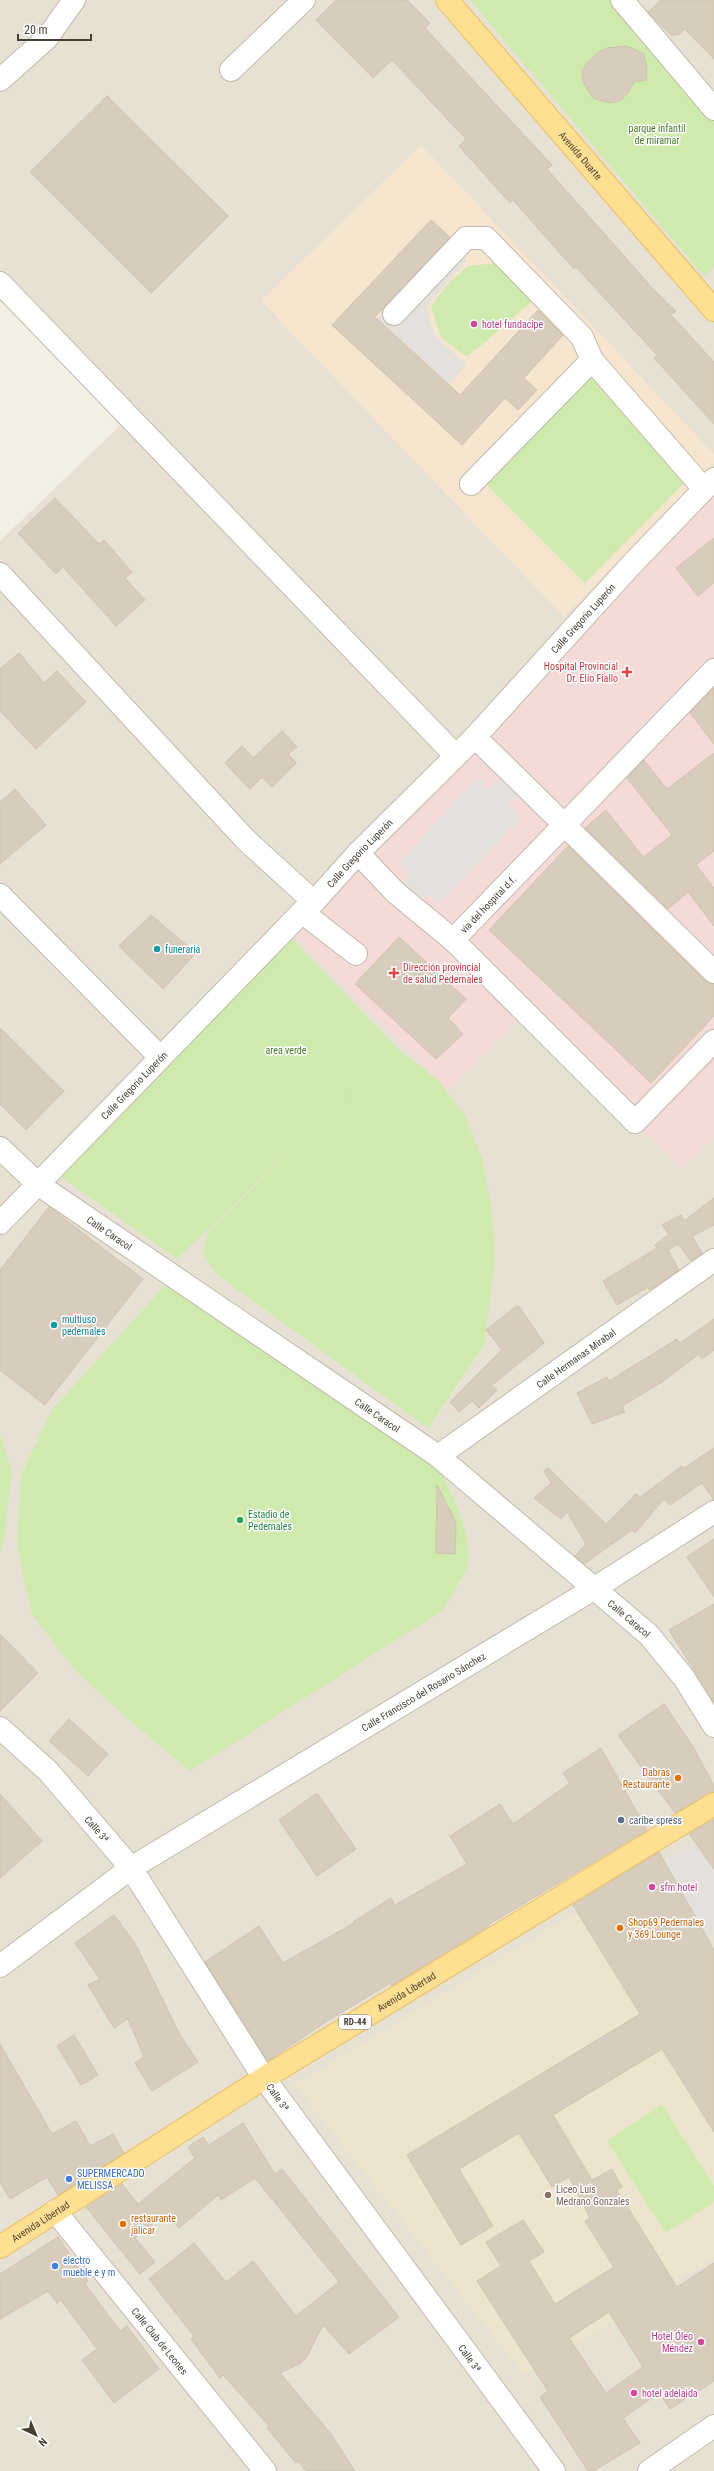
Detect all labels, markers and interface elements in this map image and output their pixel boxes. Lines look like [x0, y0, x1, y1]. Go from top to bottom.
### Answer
scale bar [18, 16, 91, 42]
text: 20 m [24, 23, 48, 37]
park label: parque infantil de miramar [629, 123, 685, 146]
street label: Avenida Duarte [557, 129, 604, 182]
marker: hotel fundacipe [469, 319, 479, 329]
place label: hotel fundacipe [482, 319, 544, 330]
street label: Calle Gregorio Luperón [549, 581, 618, 656]
place label: Hospital Provincial Dr. Elio Fiallo [544, 661, 618, 684]
marker: Hospital Provincial Dr. Elio Fiallo [621, 666, 633, 678]
street label: Calle Gregorio Luperón [325, 817, 395, 890]
street label: via del hospital d.f. [458, 873, 518, 935]
marker: funeraria [152, 944, 162, 954]
place label: funeraria [165, 944, 201, 955]
place label: Dirección provincial de salud Pedernales [403, 962, 483, 985]
marker: Dirección provincial de salud Pedernales [388, 967, 400, 979]
park label: area verde [265, 1045, 307, 1056]
street label: Calle Gregorio Luperón [99, 1049, 170, 1122]
street label: Calle Caracol [85, 1214, 134, 1253]
place label: multiuso pedernales [62, 1314, 106, 1337]
marker: multiuso pedernales [49, 1320, 59, 1330]
street label: Calle Hermanas Mirabal [534, 1327, 618, 1390]
street label: Calle Caracol [353, 1396, 402, 1435]
place label: Estadio de Pedernales [248, 1509, 292, 1532]
marker: Estadio de Pedernales [235, 1515, 245, 1525]
street label: Calle Caracol [606, 1598, 652, 1640]
street label: Calle Francisco del Rosario Sánchez [360, 1650, 487, 1734]
place label: Dabras Restaurante [623, 1767, 670, 1790]
marker: Dabras Restaurante [673, 1773, 683, 1783]
street label: Calle 3ª [82, 1814, 111, 1845]
marker: caribe spress [616, 1815, 626, 1825]
place label: caribe spress [629, 1815, 682, 1826]
marker: sfm hotel [647, 1882, 657, 1892]
place label: sfm hotel [660, 1882, 697, 1893]
place label: Shop69 Pedernales y 369 Lounge [628, 1917, 705, 1940]
marker: Shop69 Pedernales y 369 Lounge [615, 1923, 625, 1933]
street label: Avenida Libertad [375, 1970, 438, 2014]
road number: RD-44 [339, 2015, 371, 2029]
street label: Calle 3ª [264, 2082, 291, 2113]
place label: SUPERMERCADO MELISSA [77, 2168, 145, 2191]
marker: SUPERMERCADO MELISSA [64, 2174, 74, 2184]
place label: Liceo Luis Medrano Gonzales [556, 2184, 630, 2207]
marker: Liceo Luis Medrano Gonzales [543, 2190, 553, 2200]
street label: Avenida Libertad [10, 2199, 72, 2244]
place label: restaurante jalicar [130, 2213, 176, 2236]
marker: restaurante jalicar [118, 2219, 128, 2229]
place label: electro mueble e y m [63, 2255, 115, 2278]
marker: electro mueble e y m [50, 2261, 60, 2271]
street label: Calle Club de Leones [129, 2306, 190, 2377]
place label: Hotel Óleo Méndez [652, 2330, 693, 2354]
marker: Hotel Óleo Méndez [696, 2337, 706, 2347]
street label: Calle 3ª [456, 2343, 483, 2374]
marker: hotel adelaida [629, 2388, 639, 2398]
place label: hotel adelaida [642, 2388, 698, 2399]
north arrow [16, 2415, 56, 2455]
text: N [35, 2435, 50, 2449]

